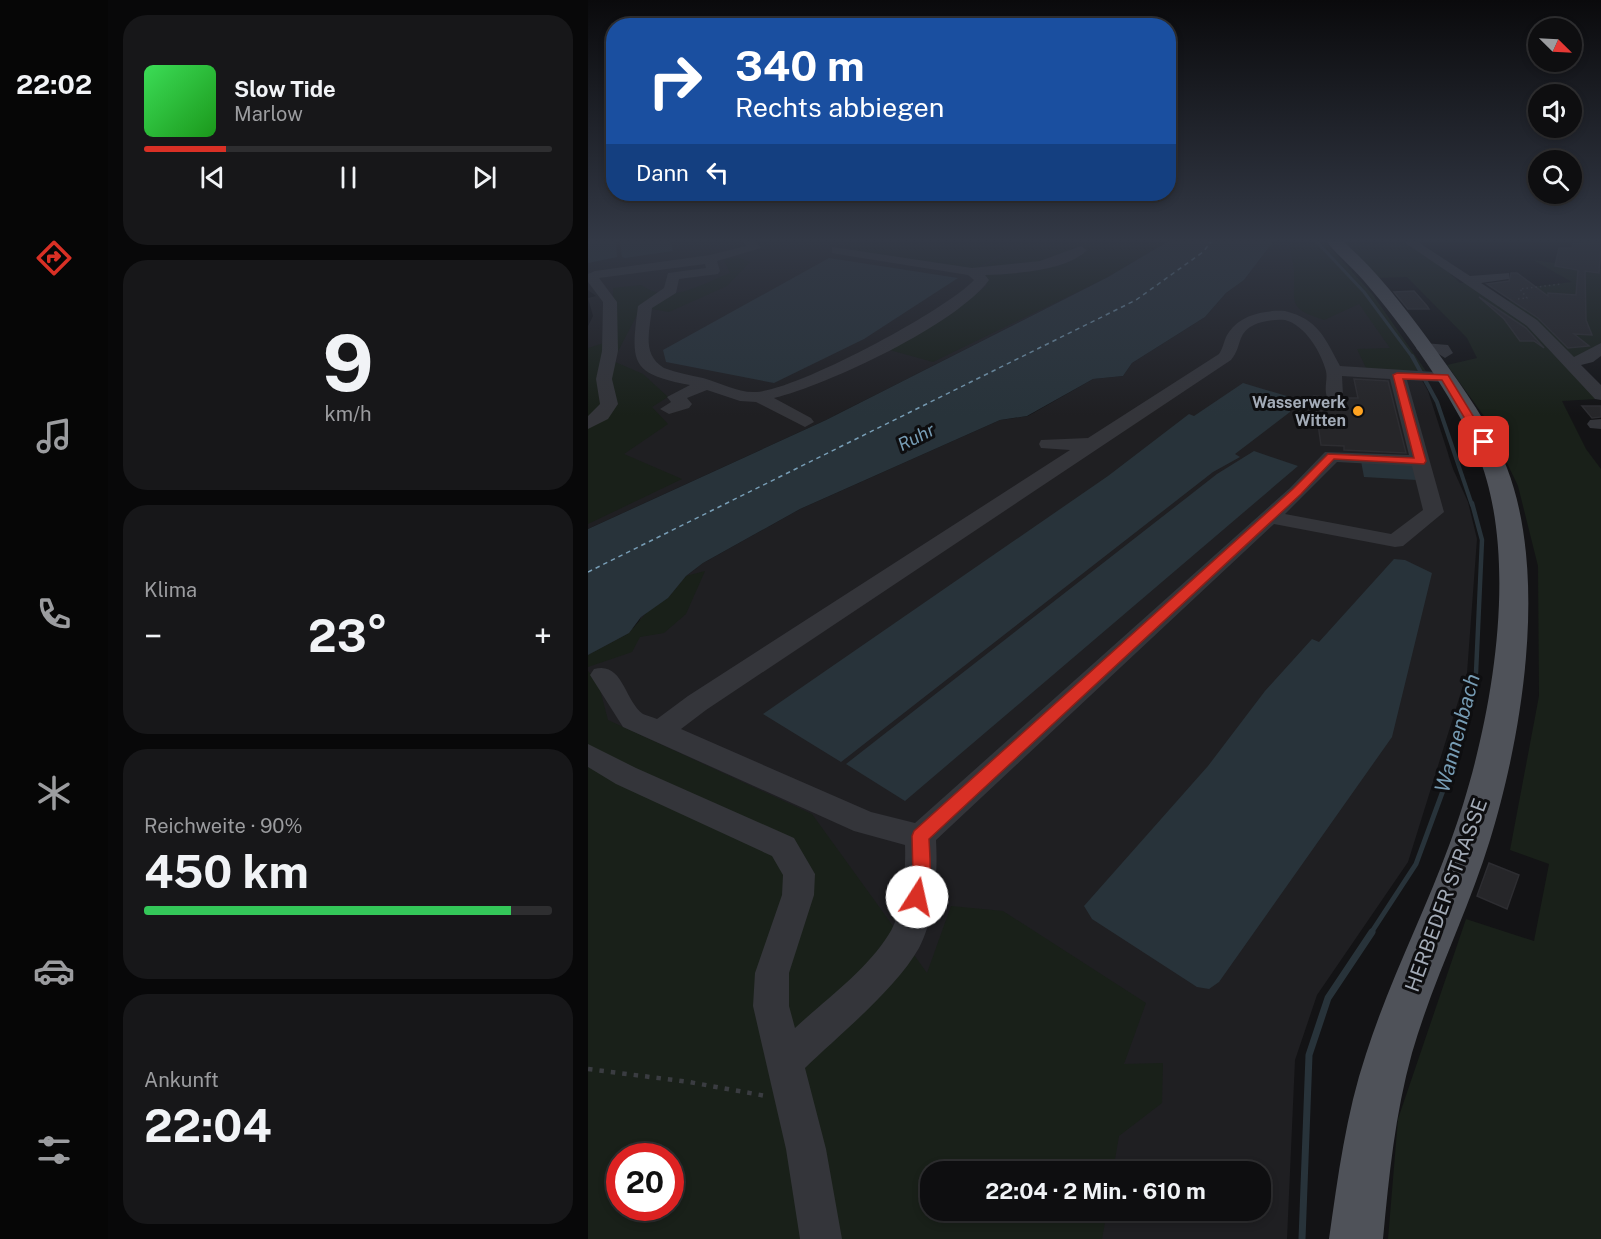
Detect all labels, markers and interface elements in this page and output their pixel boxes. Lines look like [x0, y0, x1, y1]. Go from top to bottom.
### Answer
north arrow [1528, 18, 1582, 72]
map controls [1528, 18, 1582, 204]
text: 340 m [735, 41, 865, 90]
icon: right [636, 42, 714, 120]
text: 22:02 [16, 68, 92, 100]
text: Slow Tide [234, 76, 336, 102]
button: sound [1528, 84, 1582, 138]
text: Rechts abbiegen [735, 91, 944, 123]
text: Marlow [234, 102, 303, 126]
button: search [1528, 150, 1582, 204]
icon: left [701, 156, 734, 189]
text: Dann [636, 160, 689, 186]
icon: previous [196, 161, 229, 194]
icon: pause [332, 161, 365, 194]
icon: next [468, 161, 501, 194]
icon: directions [33, 237, 75, 279]
text: 9 [322, 317, 374, 409]
place label: Wasserwerk Witten [1252, 393, 1346, 430]
text: km/h [324, 402, 372, 426]
marker: Wasserwerk Witten [1351, 404, 1365, 418]
icon: music [33, 415, 75, 457]
pin [1458, 416, 1509, 467]
water label: Ruhr [894, 419, 938, 455]
icon: arrive [1467, 425, 1500, 458]
text: Klima [144, 578, 197, 602]
icon: phone [33, 593, 75, 635]
text: 23° [308, 609, 388, 662]
text: − [144, 617, 162, 655]
text: + [534, 617, 552, 655]
water label: Wannenbach [1429, 671, 1485, 795]
icon: climate [33, 772, 75, 814]
street label: HERBEDER STRASSE [1400, 795, 1492, 995]
text: Reichweite · 90% [144, 814, 303, 838]
text: 450 km [144, 845, 309, 898]
position arrow [885, 865, 949, 929]
icon: car [33, 950, 75, 992]
text: Ankunft [144, 1068, 219, 1092]
text: 22:04 [144, 1099, 272, 1152]
icon: filters [33, 1129, 75, 1171]
speed limit sign: 20 [606, 1143, 684, 1221]
text: 22:04 · 2 Min. · 610 m [985, 1178, 1206, 1204]

